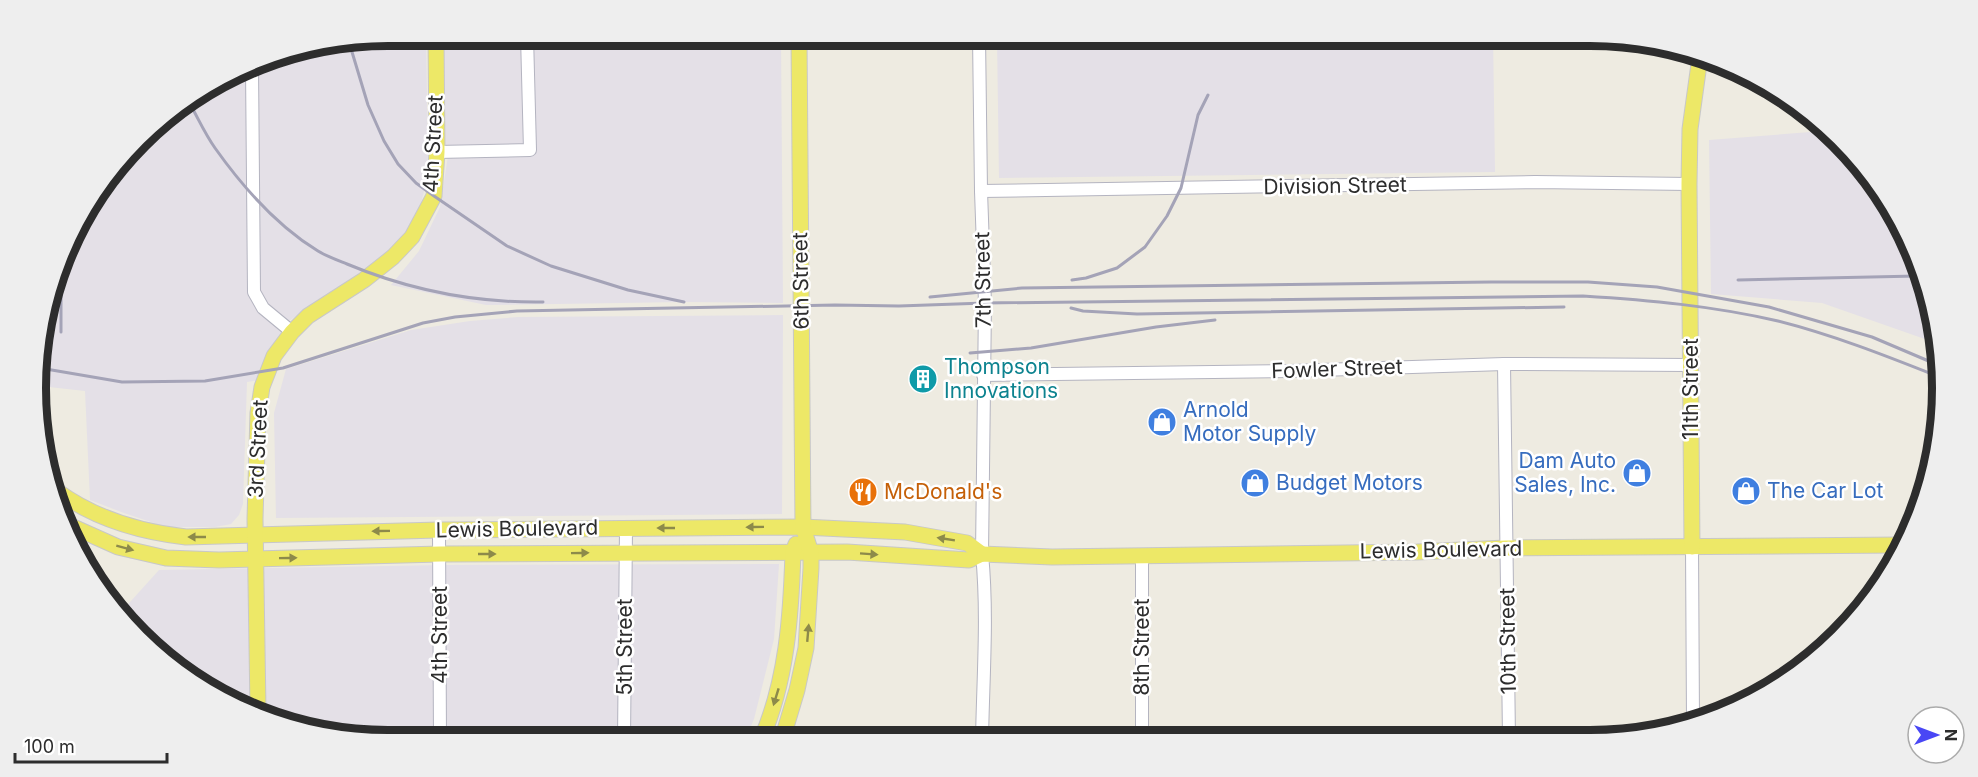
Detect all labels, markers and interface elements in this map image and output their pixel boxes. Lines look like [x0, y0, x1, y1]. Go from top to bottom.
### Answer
street label: 4th Street [417, 94, 448, 194]
street label: Division Street [1263, 172, 1407, 199]
street label: 6th Street [787, 232, 814, 330]
street label: 7th Street [969, 232, 996, 328]
street label: 11th Street [1678, 338, 1703, 440]
place label: Thompson Innovations [944, 354, 1058, 403]
street label: Fowler Street [1271, 354, 1403, 383]
building icon: Thompson Innovations [907, 363, 939, 395]
place label: Arnold Motor Supply [1183, 397, 1316, 446]
street label: 3rd Street [242, 399, 273, 499]
shop icon: Arnold Motor Supply [1146, 406, 1178, 438]
place label: Dam Auto Sales, Inc. [1514, 448, 1616, 497]
shop icon: Dam Auto Sales, Inc. [1621, 457, 1653, 489]
shop icon: Budget Motors [1239, 467, 1271, 499]
place label: Budget Motors [1276, 470, 1423, 495]
shop icon: The Car Lot [1730, 475, 1762, 507]
restaurant icon: McDonald's [847, 476, 879, 508]
place label: The Car Lot [1767, 478, 1884, 503]
place label: McDonald's [884, 479, 1002, 504]
street label: Lewis Boulevard [435, 515, 598, 542]
one-way arrow [745, 522, 764, 532]
one-way arrow [656, 523, 675, 533]
one-way arrow [371, 526, 390, 536]
one-way arrow [187, 532, 206, 542]
one-way arrow [936, 534, 955, 543]
street label: Lewis Boulevard [1359, 536, 1522, 563]
one-way arrow [116, 544, 134, 554]
one-way arrow [570, 548, 589, 558]
one-way arrow [477, 549, 496, 559]
one-way arrow [860, 549, 879, 558]
one-way arrow [279, 553, 298, 562]
street label: 4th Street [427, 586, 452, 684]
street label: 10th Street [1494, 587, 1521, 695]
street label: 5th Street [612, 598, 637, 696]
street label: 8th Street [1129, 598, 1154, 696]
one-way arrow [803, 623, 813, 642]
one-way arrow [771, 688, 780, 706]
north arrow [1906, 705, 1966, 765]
scale bar [15, 726, 166, 764]
text: N [1941, 729, 1961, 741]
text: 100 m [24, 736, 75, 757]

